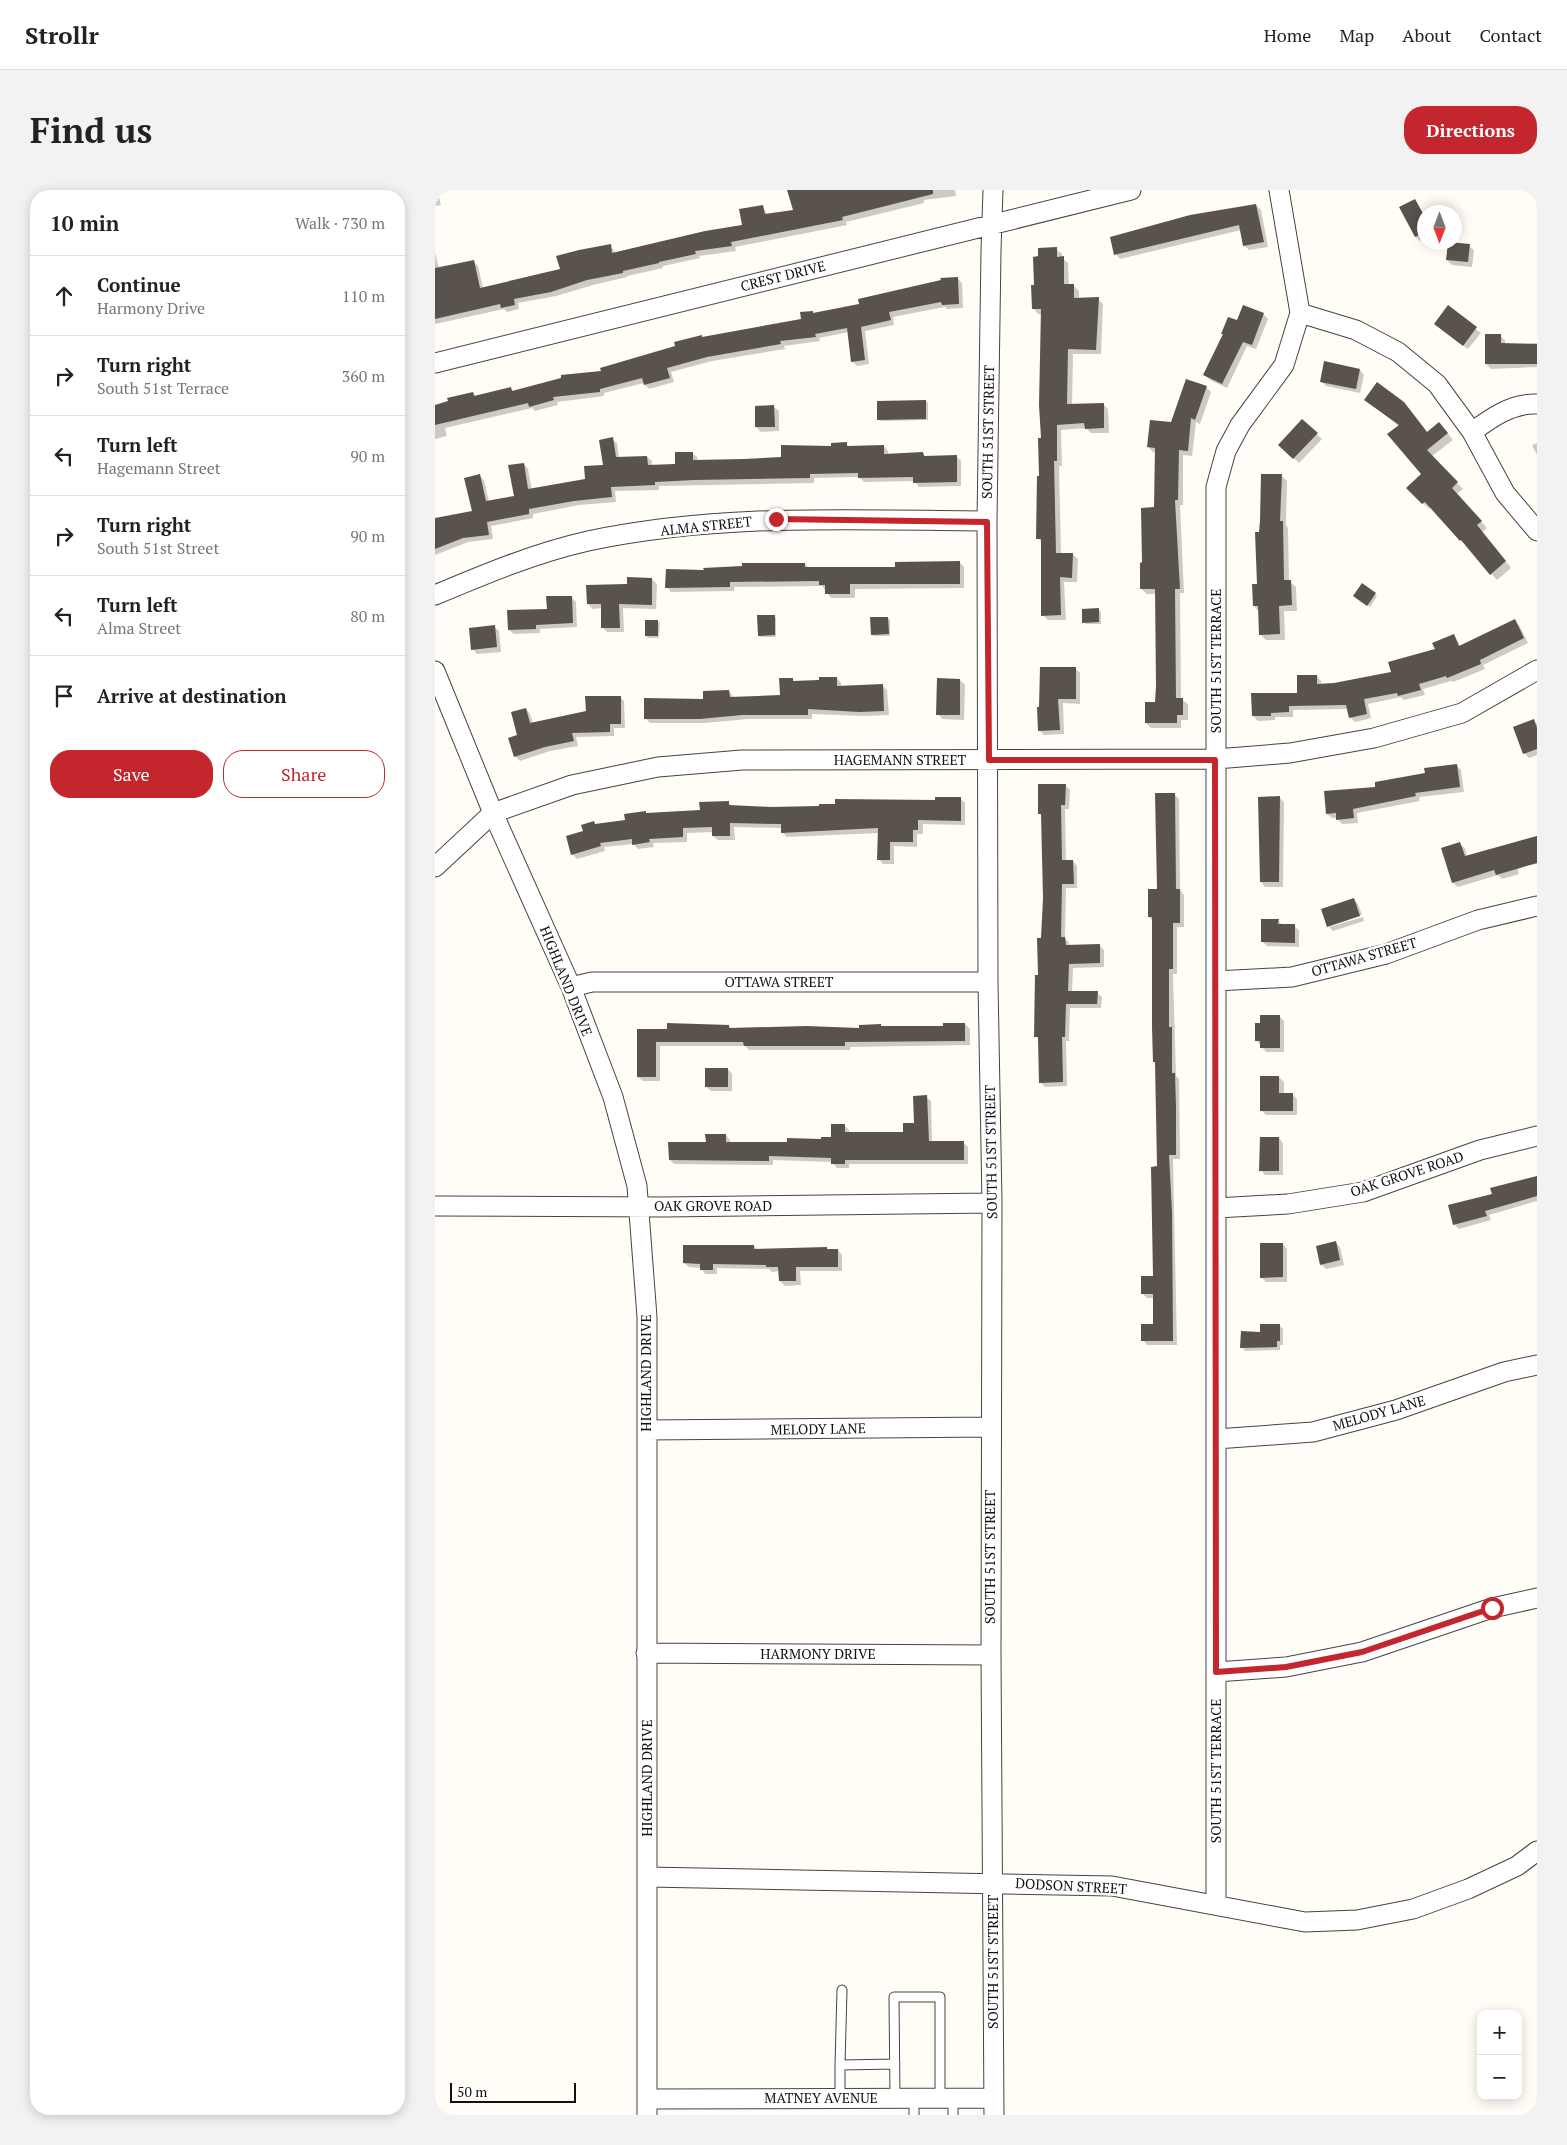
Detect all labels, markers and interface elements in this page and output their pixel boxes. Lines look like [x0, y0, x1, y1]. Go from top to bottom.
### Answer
text: Strollr [25, 19, 99, 51]
text: Home [1264, 23, 1311, 47]
text: Map [1339, 23, 1374, 47]
text: About [1402, 23, 1451, 47]
text: Contact [1479, 23, 1542, 47]
button: Directions [1404, 106, 1537, 154]
text: Find us [30, 107, 152, 153]
north arrow [1417, 205, 1462, 250]
text: 10 min [50, 209, 119, 237]
text: Walk · 730 m [295, 212, 385, 234]
street label: CREST DRIVE [738, 256, 827, 295]
text: Continue [97, 272, 181, 297]
icon: ahead [50, 282, 78, 310]
text: 110 m [342, 285, 385, 307]
text: Harmony Drive [97, 297, 205, 319]
text: Turn right [97, 352, 191, 377]
icon: right [50, 362, 78, 390]
street label: SOUTH 51ST STREET [977, 364, 998, 499]
text: 360 m [342, 365, 385, 387]
text: South 51st Terrace [97, 377, 229, 399]
text: Turn left [97, 432, 178, 457]
icon: left [50, 442, 78, 470]
text: 90 m [350, 445, 385, 467]
text: Hagemann Street [97, 457, 221, 479]
route end [765, 508, 788, 531]
street label: ALMA STREET [659, 511, 753, 540]
text: Turn right [97, 512, 191, 537]
icon: right [50, 522, 78, 550]
text: 90 m [350, 525, 385, 547]
text: South 51st Street [97, 537, 219, 559]
street label: SOUTH 51ST TERRACE [1206, 589, 1225, 733]
text: Turn left [97, 592, 178, 617]
icon: left [50, 602, 78, 630]
text: 80 m [350, 605, 385, 627]
text: Alma Street [97, 617, 181, 639]
icon: arrive [50, 682, 78, 710]
text: Arrive at destination [97, 683, 286, 708]
button: Save [50, 750, 213, 798]
button: Share [223, 750, 385, 798]
street label: HAGEMANN STREET [834, 750, 967, 769]
street label: HIGHLAND DRIVE [536, 923, 597, 1039]
street label: OTTAWA STREET [1309, 932, 1419, 981]
street label: OTTAWA STREET [724, 972, 834, 991]
street label: SOUTH 51ST STREET [980, 1084, 1001, 1219]
street label: OAK GROVE ROAD [1348, 1146, 1466, 1201]
street label: OAK GROVE ROAD [654, 1196, 772, 1215]
street label: HIGHLAND DRIVE [636, 1314, 655, 1432]
street label: MELODY LANE [1330, 1390, 1427, 1435]
street label: MELODY LANE [770, 1418, 866, 1439]
street label: SOUTH 51ST STREET [980, 1490, 999, 1624]
route start [1481, 1597, 1504, 1620]
street label: HARMONY DRIVE [760, 1644, 876, 1663]
street label: SOUTH 51ST TERRACE [1206, 1699, 1225, 1843]
street label: HIGHLAND DRIVE [637, 1719, 656, 1837]
street label: DODSON STREET [1015, 1873, 1128, 1898]
street label: SOUTH 51ST STREET [983, 1895, 1002, 2029]
map controls [1477, 2010, 1522, 2100]
button: + [1477, 2010, 1522, 2055]
button: − [1477, 2055, 1522, 2100]
scale bar [450, 2080, 576, 2103]
text: 50 m [457, 2082, 487, 2101]
street label: MATNEY AVENUE [764, 2088, 878, 2107]

